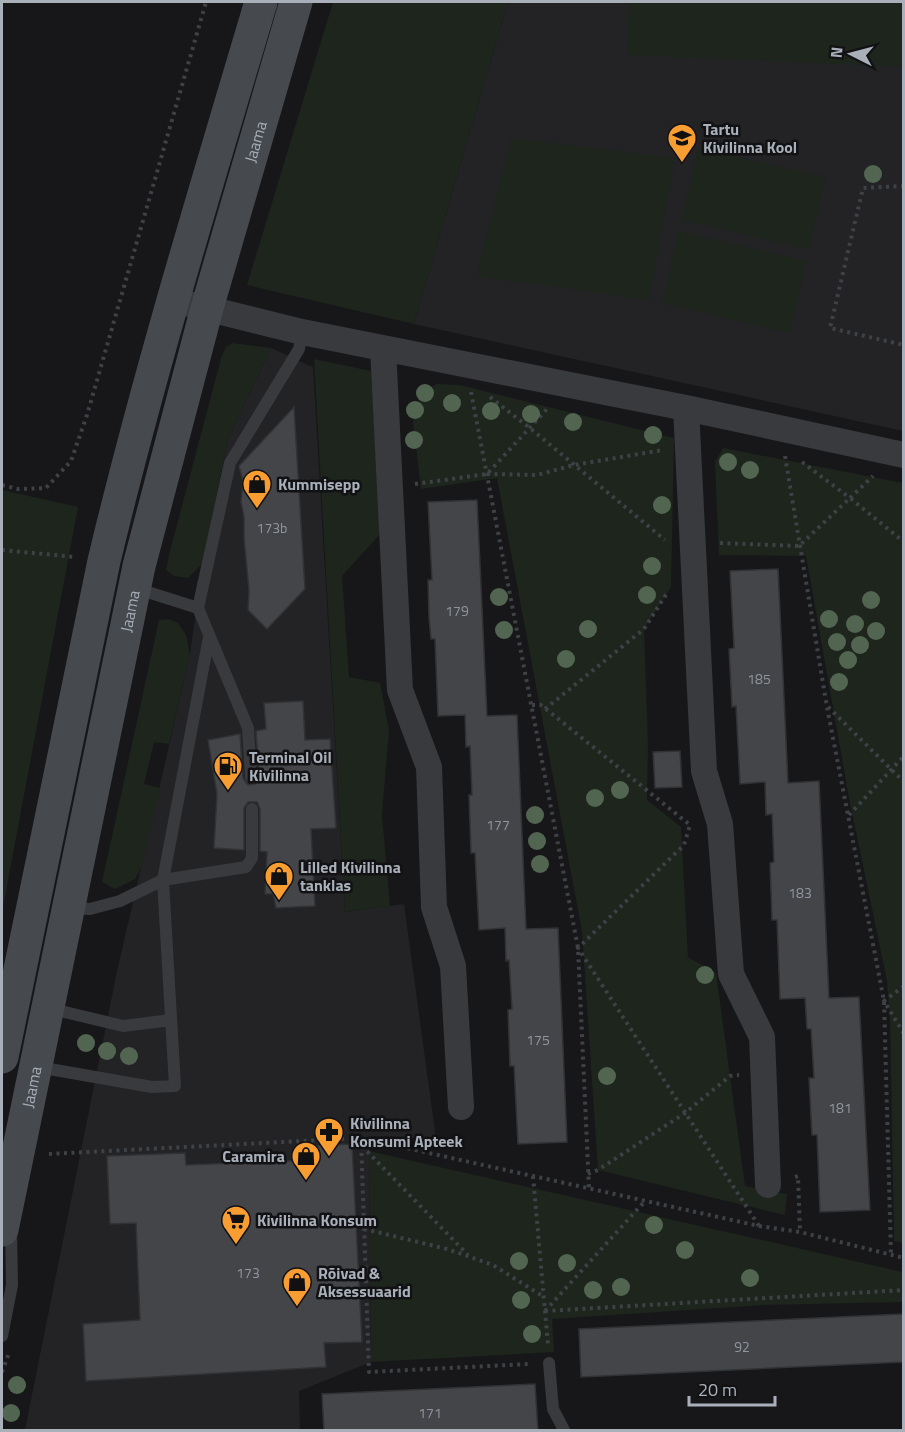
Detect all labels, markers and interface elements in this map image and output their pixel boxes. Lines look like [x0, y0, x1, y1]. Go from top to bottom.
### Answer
north arrow [821, 24, 881, 84]
text: N [824, 46, 849, 59]
place label: Tartu Kivilinna Kool [703, 117, 797, 159]
street label: Jaama [238, 118, 273, 165]
school or university icon: Tartu Kivilinna Kool [666, 122, 698, 164]
shop icon: Kummisepp [241, 468, 273, 510]
place label: Kummisepp [278, 472, 360, 496]
house number: 173b [257, 517, 287, 538]
street label: Jaama [114, 588, 146, 634]
house number: 179 [445, 600, 469, 621]
house number: 185 [747, 668, 771, 689]
place label: Terminal Oil Kivilinna [249, 745, 332, 787]
fuel station icon: Terminal Oil Kivilinna [212, 750, 244, 792]
house number: 177 [486, 814, 510, 835]
place label: Lilled Kivilinna tanklas [300, 855, 401, 897]
shop icon: Lilled Kivilinna tanklas [263, 860, 295, 902]
house number: 183 [788, 882, 812, 903]
house number: 175 [526, 1029, 550, 1050]
street label: Jaama [15, 1064, 48, 1110]
house number: 181 [828, 1097, 852, 1118]
place label: Kivilinna Konsumi Apteek [350, 1111, 464, 1153]
pharmacy icon: Kivilinna Konsumi Apteek [313, 1116, 345, 1158]
shop icon: Caramira [290, 1140, 322, 1182]
place label: Caramira [222, 1144, 285, 1168]
supermarket icon: Kivilinna Konsum [220, 1204, 252, 1246]
place label: Kivilinna Konsum [257, 1208, 377, 1232]
place label: Rõivad & Aksessuaarid [318, 1261, 411, 1303]
house number: 173 [236, 1262, 260, 1283]
shop icon: Rõivad & Aksessuaarid [281, 1266, 313, 1308]
house number: 92 [734, 1336, 750, 1357]
scale bar [689, 1369, 774, 1407]
text: 20 m [698, 1376, 737, 1403]
house number: 171 [418, 1402, 442, 1423]

